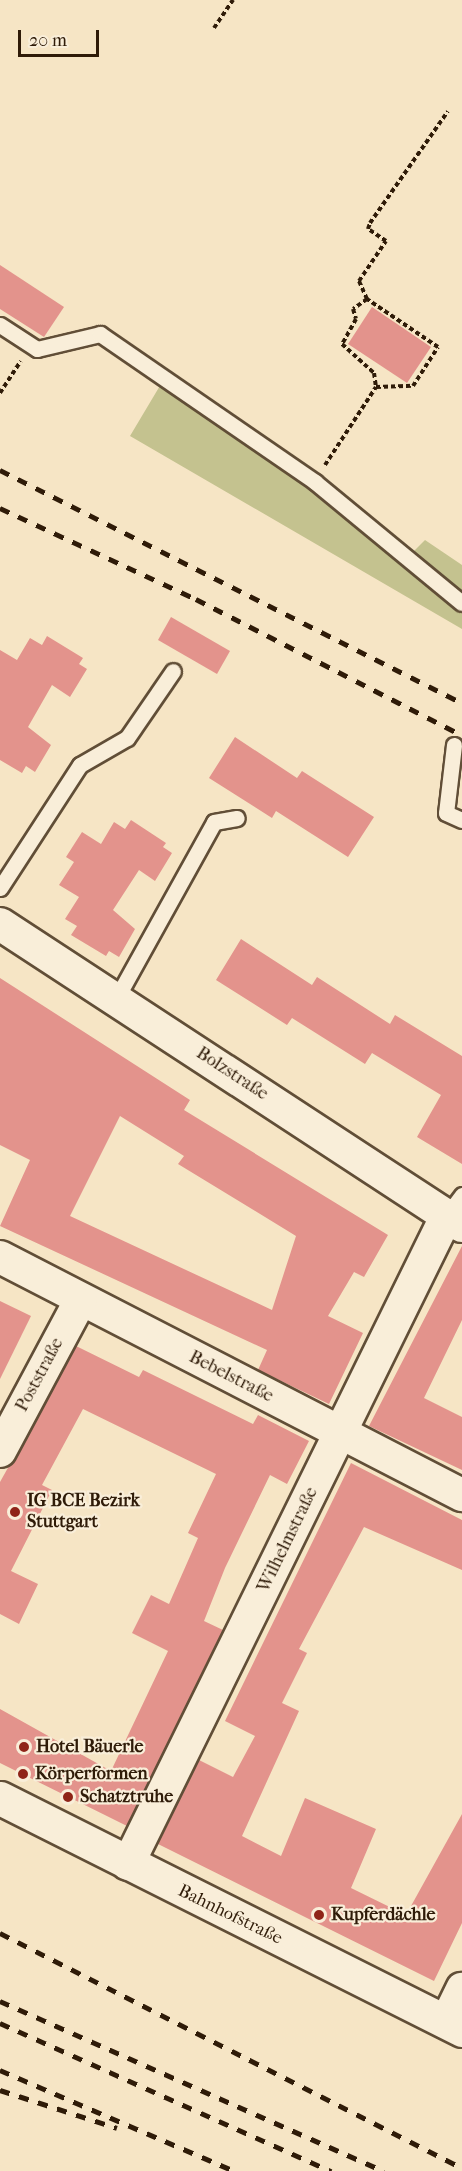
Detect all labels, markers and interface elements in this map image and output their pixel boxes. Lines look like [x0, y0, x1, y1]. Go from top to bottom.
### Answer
scale bar [21, 18, 102, 56]
text: 20 m [29, 30, 67, 51]
street label: Bolzstraße [192, 1043, 272, 1105]
street label: Poststraße [12, 1334, 68, 1416]
street label: Bebelstraße [185, 1347, 277, 1407]
street label: Wilhelmstraße [253, 1484, 323, 1596]
place label: IG BCE Bezirk Stuttgart [27, 1491, 140, 1534]
marker: IG BCE Bezirk Stuttgart [8, 1505, 22, 1519]
place label: Hotel Bäuerle [36, 1736, 143, 1758]
marker: Hotel Bäuerle [17, 1740, 31, 1754]
place label: Körperformen [35, 1763, 148, 1785]
marker: Körperformen [16, 1767, 30, 1781]
place label: Schatztruhe [80, 1786, 173, 1808]
marker: Schatztruhe [61, 1790, 75, 1804]
street label: Bahnhofstraße [174, 1880, 286, 1950]
place label: Kupferdächle [331, 1904, 435, 1926]
marker: Kupferdächle [312, 1908, 326, 1922]

